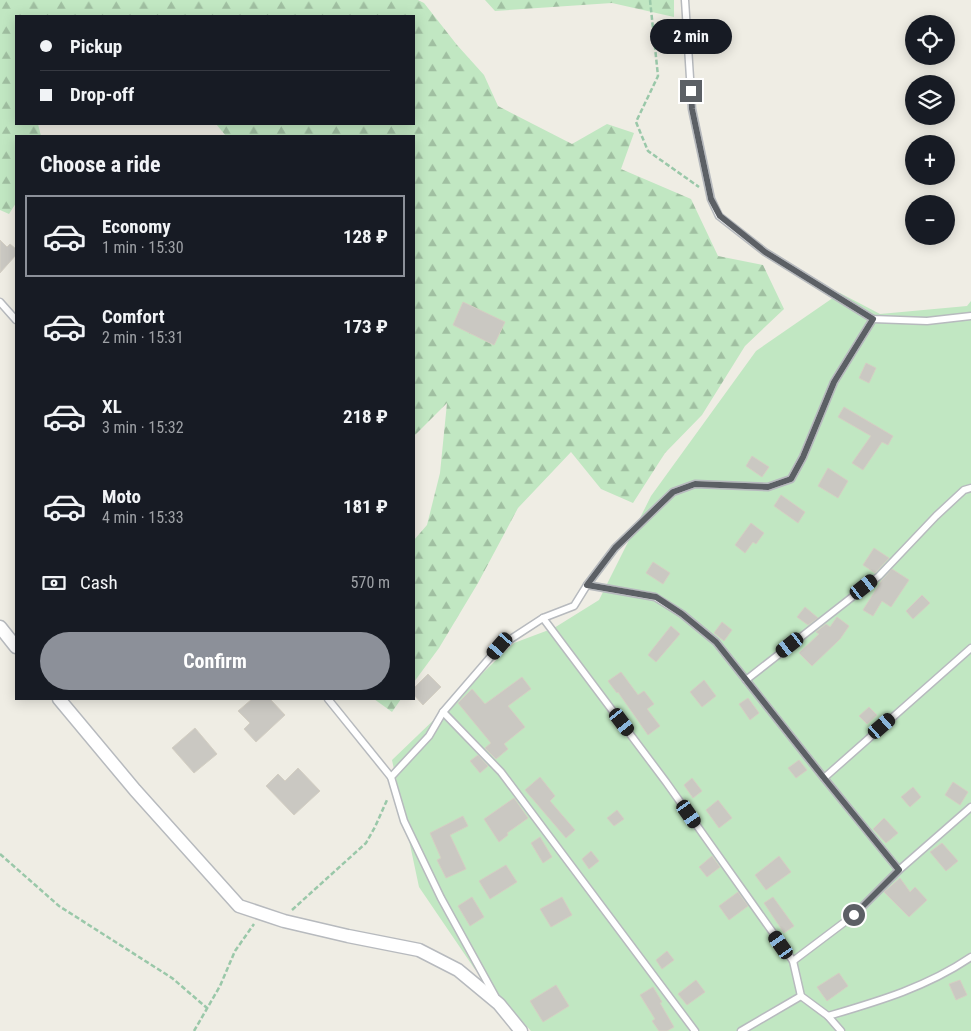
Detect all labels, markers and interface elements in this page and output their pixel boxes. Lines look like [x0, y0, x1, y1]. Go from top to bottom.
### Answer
map controls [905, 15, 955, 245]
button: locate [905, 15, 955, 65]
callout: 2 min [650, 18, 732, 54]
text: 2 min [673, 27, 709, 46]
text: Pickup [70, 35, 122, 58]
button: layers [905, 75, 955, 125]
route end [680, 80, 702, 102]
text: Drop-off [70, 83, 134, 106]
button: + [905, 135, 955, 185]
text: Choose a ride [40, 152, 161, 177]
button: − [905, 195, 955, 245]
icon: car [42, 214, 87, 259]
text: Economy [102, 215, 171, 238]
text: 128 ₽ [343, 225, 388, 248]
text: 1 min · 15:30 [102, 238, 184, 257]
icon: car [42, 304, 87, 349]
text: Comfort [102, 305, 165, 328]
text: 173 ₽ [343, 315, 388, 338]
text: 2 min · 15:31 [102, 328, 184, 347]
icon: car [42, 394, 87, 439]
text: XL [102, 395, 122, 418]
text: 218 ₽ [343, 405, 388, 428]
text: 3 min · 15:32 [102, 418, 184, 437]
icon: car [42, 484, 87, 529]
text: Moto [102, 485, 141, 508]
text: 181 ₽ [343, 495, 388, 518]
text: 4 min · 15:33 [102, 508, 184, 527]
icon: cash [40, 569, 68, 597]
text: Cash [80, 571, 118, 594]
car [847, 572, 880, 602]
text: 570 m [351, 573, 390, 592]
car [484, 630, 515, 662]
car [773, 630, 806, 660]
button: Confirm [40, 632, 390, 690]
car [606, 706, 637, 738]
car [865, 710, 898, 742]
car [674, 797, 703, 831]
route start [843, 904, 865, 926]
car [766, 928, 795, 962]

